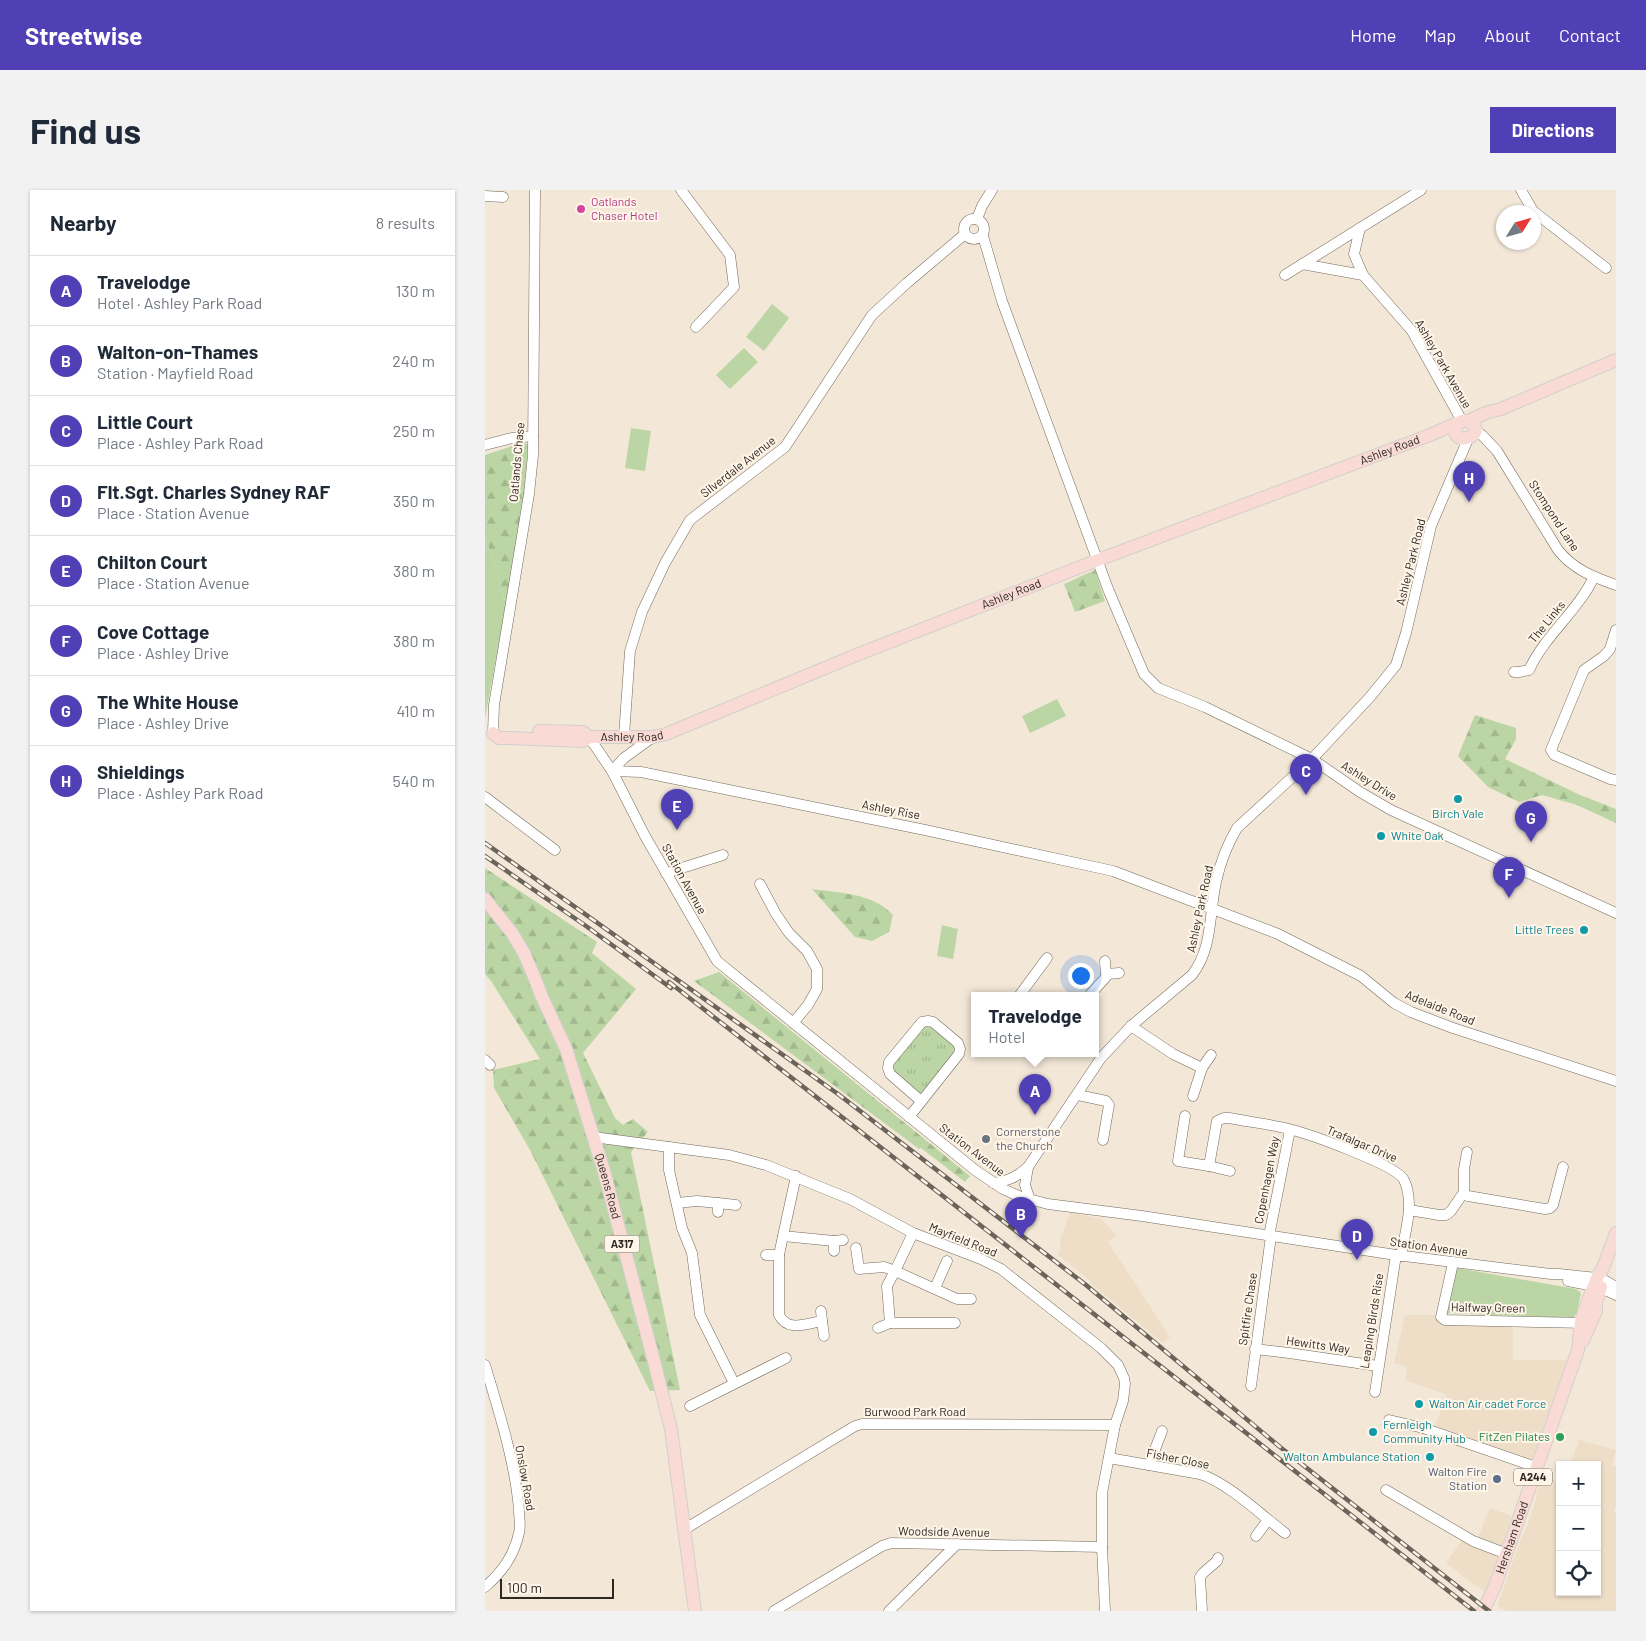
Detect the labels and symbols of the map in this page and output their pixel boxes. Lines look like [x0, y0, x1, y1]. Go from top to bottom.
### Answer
place label: Oatlands Chaser Hotel [591, 194, 657, 222]
marker: Oatlands Chaser Hotel [575, 203, 587, 215]
north arrow [1496, 205, 1541, 250]
street label: Ashley Park Avenue [1413, 316, 1475, 411]
street label: Oatlands Chase [506, 422, 526, 502]
street label: Ashley Road [1357, 432, 1421, 467]
street label: Silverdale Avenue [697, 433, 778, 500]
pin: H [1453, 461, 1485, 502]
street label: Stompond Lane [1527, 477, 1583, 554]
street label: Ashley Park Road [1392, 517, 1428, 607]
street label: Ashley Road [979, 575, 1043, 611]
street label: The Links [1525, 597, 1568, 645]
street label: Ashley Road [600, 727, 665, 743]
pin: C [1290, 754, 1322, 795]
street label: Ashley Drive [1339, 757, 1400, 803]
pin: E [661, 789, 693, 830]
marker: Birch Vale [1452, 793, 1464, 805]
street label: Ashley Rise [861, 797, 921, 822]
pin: G [1515, 801, 1547, 842]
place label: Birch Vale [1432, 806, 1484, 820]
place label: White Oak [1391, 828, 1444, 842]
marker: White Oak [1375, 830, 1387, 842]
street label: Station Avenue [660, 841, 710, 916]
pin: F [1493, 857, 1525, 898]
street label: Ashley Park Road [1183, 864, 1215, 954]
place label: Little Trees [1515, 922, 1574, 936]
marker: Little Trees [1578, 924, 1590, 936]
your location [1068, 963, 1094, 989]
street label: Adelaide Road [1403, 987, 1477, 1027]
pin: A [1019, 1074, 1051, 1115]
street label: Station Avenue [937, 1120, 1008, 1178]
street label: Trafalgar Drive [1325, 1122, 1400, 1164]
place label: Cornerstone the Church [996, 1124, 1061, 1152]
marker: Cornerstone the Church [980, 1133, 992, 1145]
street label: Copenhagen Way [1251, 1134, 1281, 1225]
street label: Queens Road [593, 1151, 624, 1220]
pin: B [1005, 1197, 1037, 1238]
street label: Mayfield Road [927, 1219, 999, 1259]
pin: D [1341, 1219, 1373, 1260]
street label: Station Avenue [1389, 1234, 1469, 1258]
road number: A317 [605, 1236, 639, 1252]
street label: Spitfire Chase [1235, 1271, 1259, 1346]
street label: Leaping Birds Rise [1357, 1272, 1385, 1370]
street label: Halfway Green [1451, 1299, 1525, 1315]
street label: Hewitts Way [1285, 1333, 1351, 1355]
place label: Walton Air cadet Force [1429, 1396, 1546, 1410]
marker: Walton Air cadet Force [1413, 1398, 1425, 1410]
street label: Burwood Park Road [864, 1404, 966, 1418]
place label: Fernleigh Community Hub [1383, 1417, 1466, 1445]
marker: Fernleigh Community Hub [1367, 1426, 1379, 1438]
place label: FitZen Pilates [1479, 1429, 1550, 1443]
marker: FitZen Pilates [1554, 1431, 1566, 1443]
street label: Onslow Road [513, 1444, 539, 1512]
street label: Fisher Close [1145, 1445, 1211, 1471]
place label: Walton Ambulance Station [1283, 1449, 1420, 1463]
marker: Walton Ambulance Station [1424, 1451, 1436, 1463]
place label: Walton Fire Station [1428, 1464, 1487, 1492]
road number: A244 [1514, 1468, 1552, 1485]
marker: Walton Fire Station [1491, 1473, 1503, 1485]
street label: Hersham Road [1492, 1499, 1530, 1575]
street label: Woodside Avenue [898, 1523, 990, 1539]
scale bar [500, 1576, 614, 1599]

